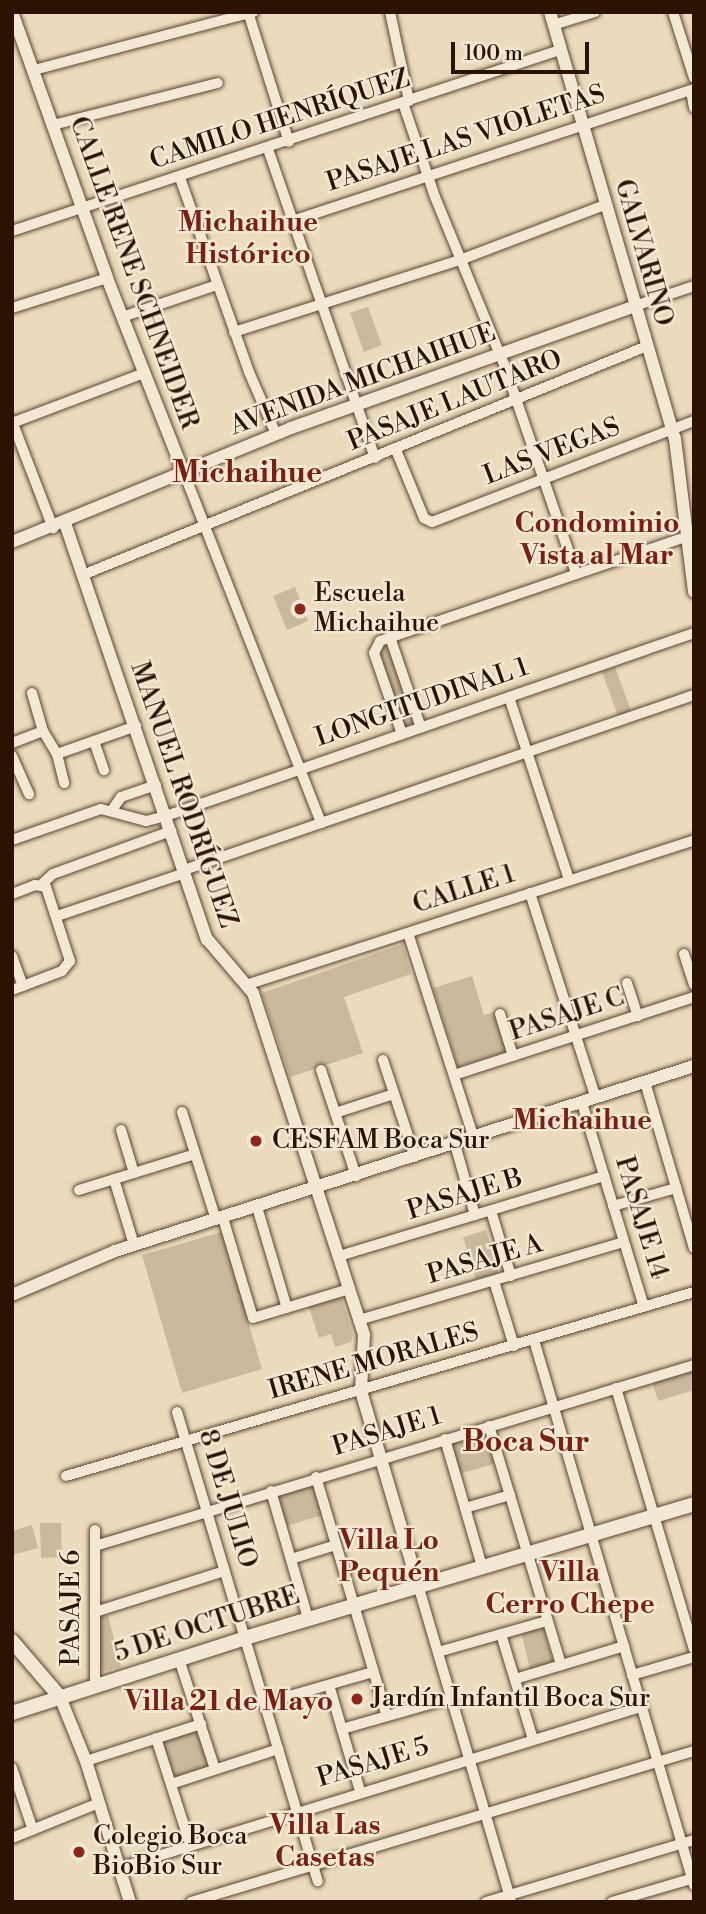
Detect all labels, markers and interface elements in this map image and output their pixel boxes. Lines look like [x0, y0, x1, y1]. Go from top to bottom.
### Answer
scale bar [454, 28, 592, 72]
text: 100 m [464, 41, 523, 67]
street label: CAMILO HENRÍQUEZ [146, 63, 414, 177]
street label: PASAJE LAS VIOLETAS [323, 79, 609, 199]
street label: CALLE RENE SCHNEIDER [62, 113, 204, 433]
street label: GALVARINO [607, 176, 679, 330]
district label: Michaihue Histórico [178, 206, 318, 272]
street label: AVENIDA MICHAIHUE [226, 317, 500, 443]
street label: PASAJE LAUTARO [343, 344, 567, 458]
street label: LAS VEGAS [479, 412, 625, 492]
district label: Michaihue [172, 455, 322, 491]
district label: Condominio Vista al Mar [515, 507, 679, 573]
place label: Escuela Michaihue [314, 578, 439, 640]
marker: Escuela Michaihue [292, 601, 308, 617]
street label: LONGITUDINAL 1 [311, 652, 533, 754]
street label: MANUEL RODRÍGUEZ [123, 658, 243, 932]
street label: CALLE 1 [409, 859, 519, 921]
street label: PASAJE C [506, 982, 628, 1048]
district label: Michaihue [512, 1104, 652, 1138]
place label: CESFAM Boca Sur [272, 1125, 490, 1157]
marker: CESFAM Boca Sur [246, 1131, 266, 1151]
street label: PASAJE 14 [608, 1153, 674, 1283]
street label: PASAJE B [403, 1163, 527, 1227]
street label: PASAJE A [424, 1229, 546, 1291]
street label: IRENE MORALES [265, 1317, 483, 1407]
street label: PASAJE 1 [329, 1401, 445, 1463]
district label: Boca Sur [462, 1424, 590, 1460]
street label: 8 DE JULIO [191, 1426, 263, 1572]
district label: Villa Lo Pequén [339, 1524, 439, 1590]
street label: PASAJE 6 [56, 1550, 88, 1666]
district label: Villa Cerro Chepe [485, 1556, 655, 1622]
street label: 5 DE OCTUBRE [110, 1580, 304, 1670]
place label: Jardín Infantil Boca Sur [371, 1683, 650, 1715]
district label: Villa 21 de Mayo [125, 1685, 333, 1719]
marker: Jardín Infantil Boca Sur [349, 1691, 365, 1707]
street label: PASAJE 5 [313, 1731, 433, 1795]
district label: Villa Las Casetas [270, 1809, 380, 1875]
place label: Colegio Boca BioBio Sur [93, 1821, 247, 1882]
marker: Colegio Boca BioBio Sur [71, 1844, 87, 1860]

